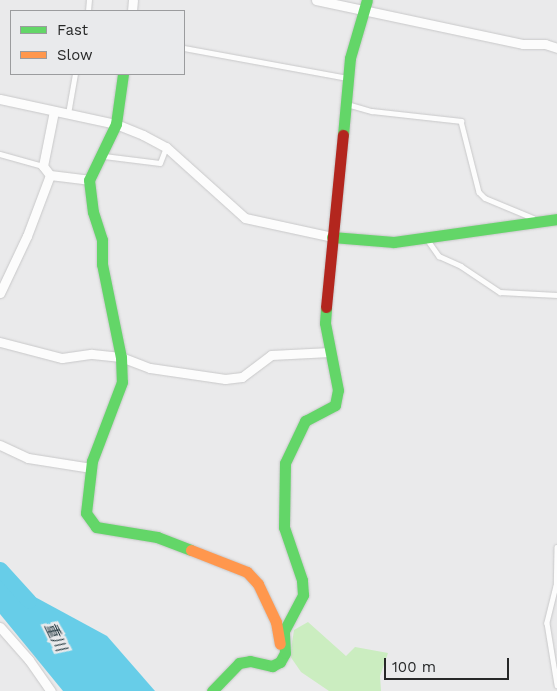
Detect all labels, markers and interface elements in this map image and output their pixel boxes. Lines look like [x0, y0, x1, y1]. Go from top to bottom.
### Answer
legend [10, 10, 185, 75]
text: Fast [57, 21, 88, 39]
text: Slow [57, 46, 93, 64]
water label: 重川 [40, 620, 70, 654]
scale bar [387, 648, 512, 680]
text: 100 m [392, 658, 436, 676]

